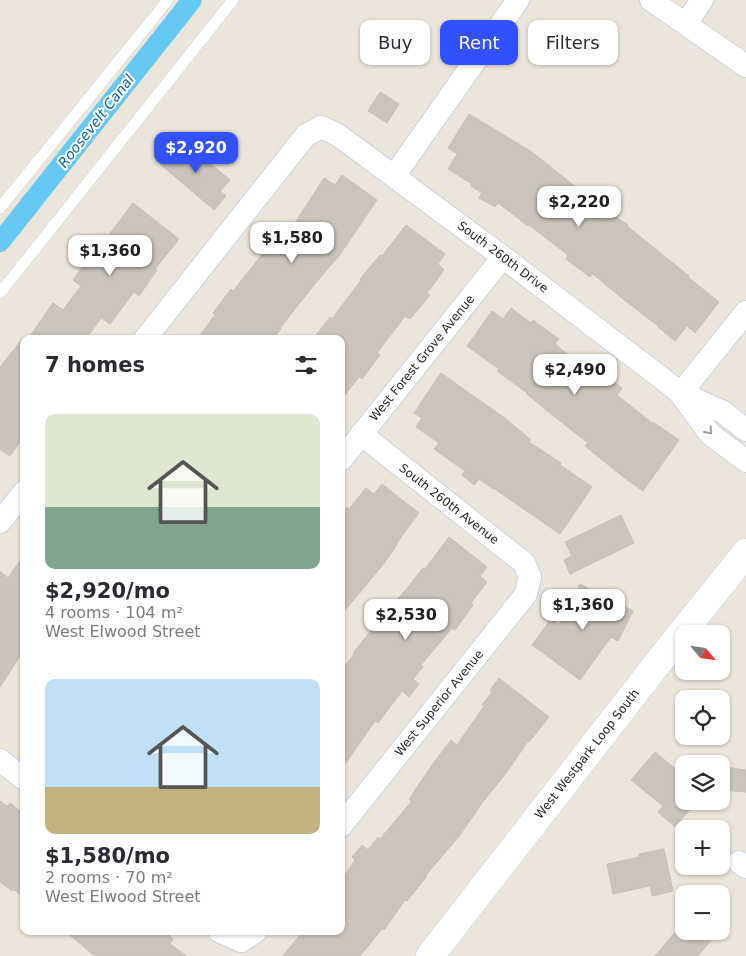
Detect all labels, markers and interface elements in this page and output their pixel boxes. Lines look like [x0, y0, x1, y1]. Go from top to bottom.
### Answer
chip: Buy [360, 20, 430, 65]
chip: Rent [440, 20, 518, 65]
chip: Filters [528, 20, 618, 65]
water label: Roosevelt Canal [55, 71, 137, 171]
pin: $2,920 [155, 132, 237, 174]
text: $2,920 [165, 138, 227, 157]
pin: $2,220 [538, 186, 620, 228]
text: $2,220 [548, 192, 610, 211]
street label: South 260th Drive [455, 218, 551, 296]
pin: $1,580 [251, 222, 333, 264]
text: $1,580 [261, 228, 323, 247]
pin: $1,360 [69, 234, 151, 277]
text: $1,360 [79, 241, 141, 260]
street label: West Forest Grove Avenue [367, 292, 477, 424]
icon: filters [292, 351, 320, 379]
text: 7 homes [45, 353, 145, 377]
pin: $2,490 [534, 354, 616, 396]
text: $2,490 [544, 360, 606, 379]
one-way arrow [703, 426, 712, 435]
icon: home [138, 447, 228, 537]
street label: South 260th Avenue [396, 461, 502, 547]
text: $2,920/mo [45, 579, 170, 603]
pin: $1,360 [542, 588, 624, 631]
text: $1,360 [552, 595, 614, 614]
pin: $2,530 [365, 598, 447, 641]
text: 4 rooms · 104 m² [45, 603, 183, 622]
text: $2,530 [375, 605, 437, 624]
text: West Elwood Street [45, 622, 201, 641]
north arrow [675, 625, 730, 680]
map controls [675, 625, 730, 940]
street label: West Superior Avenue [392, 647, 486, 759]
street label: West Westpark Loop South [532, 686, 642, 822]
button: locate [675, 690, 730, 745]
icon: home [138, 712, 228, 802]
button: layers [675, 755, 730, 810]
button: + [675, 820, 730, 875]
text: $1,580/mo [45, 844, 170, 868]
text: 2 rooms · 70 m² [45, 868, 173, 887]
button: − [675, 885, 730, 940]
text: West Elwood Street [45, 887, 201, 906]

